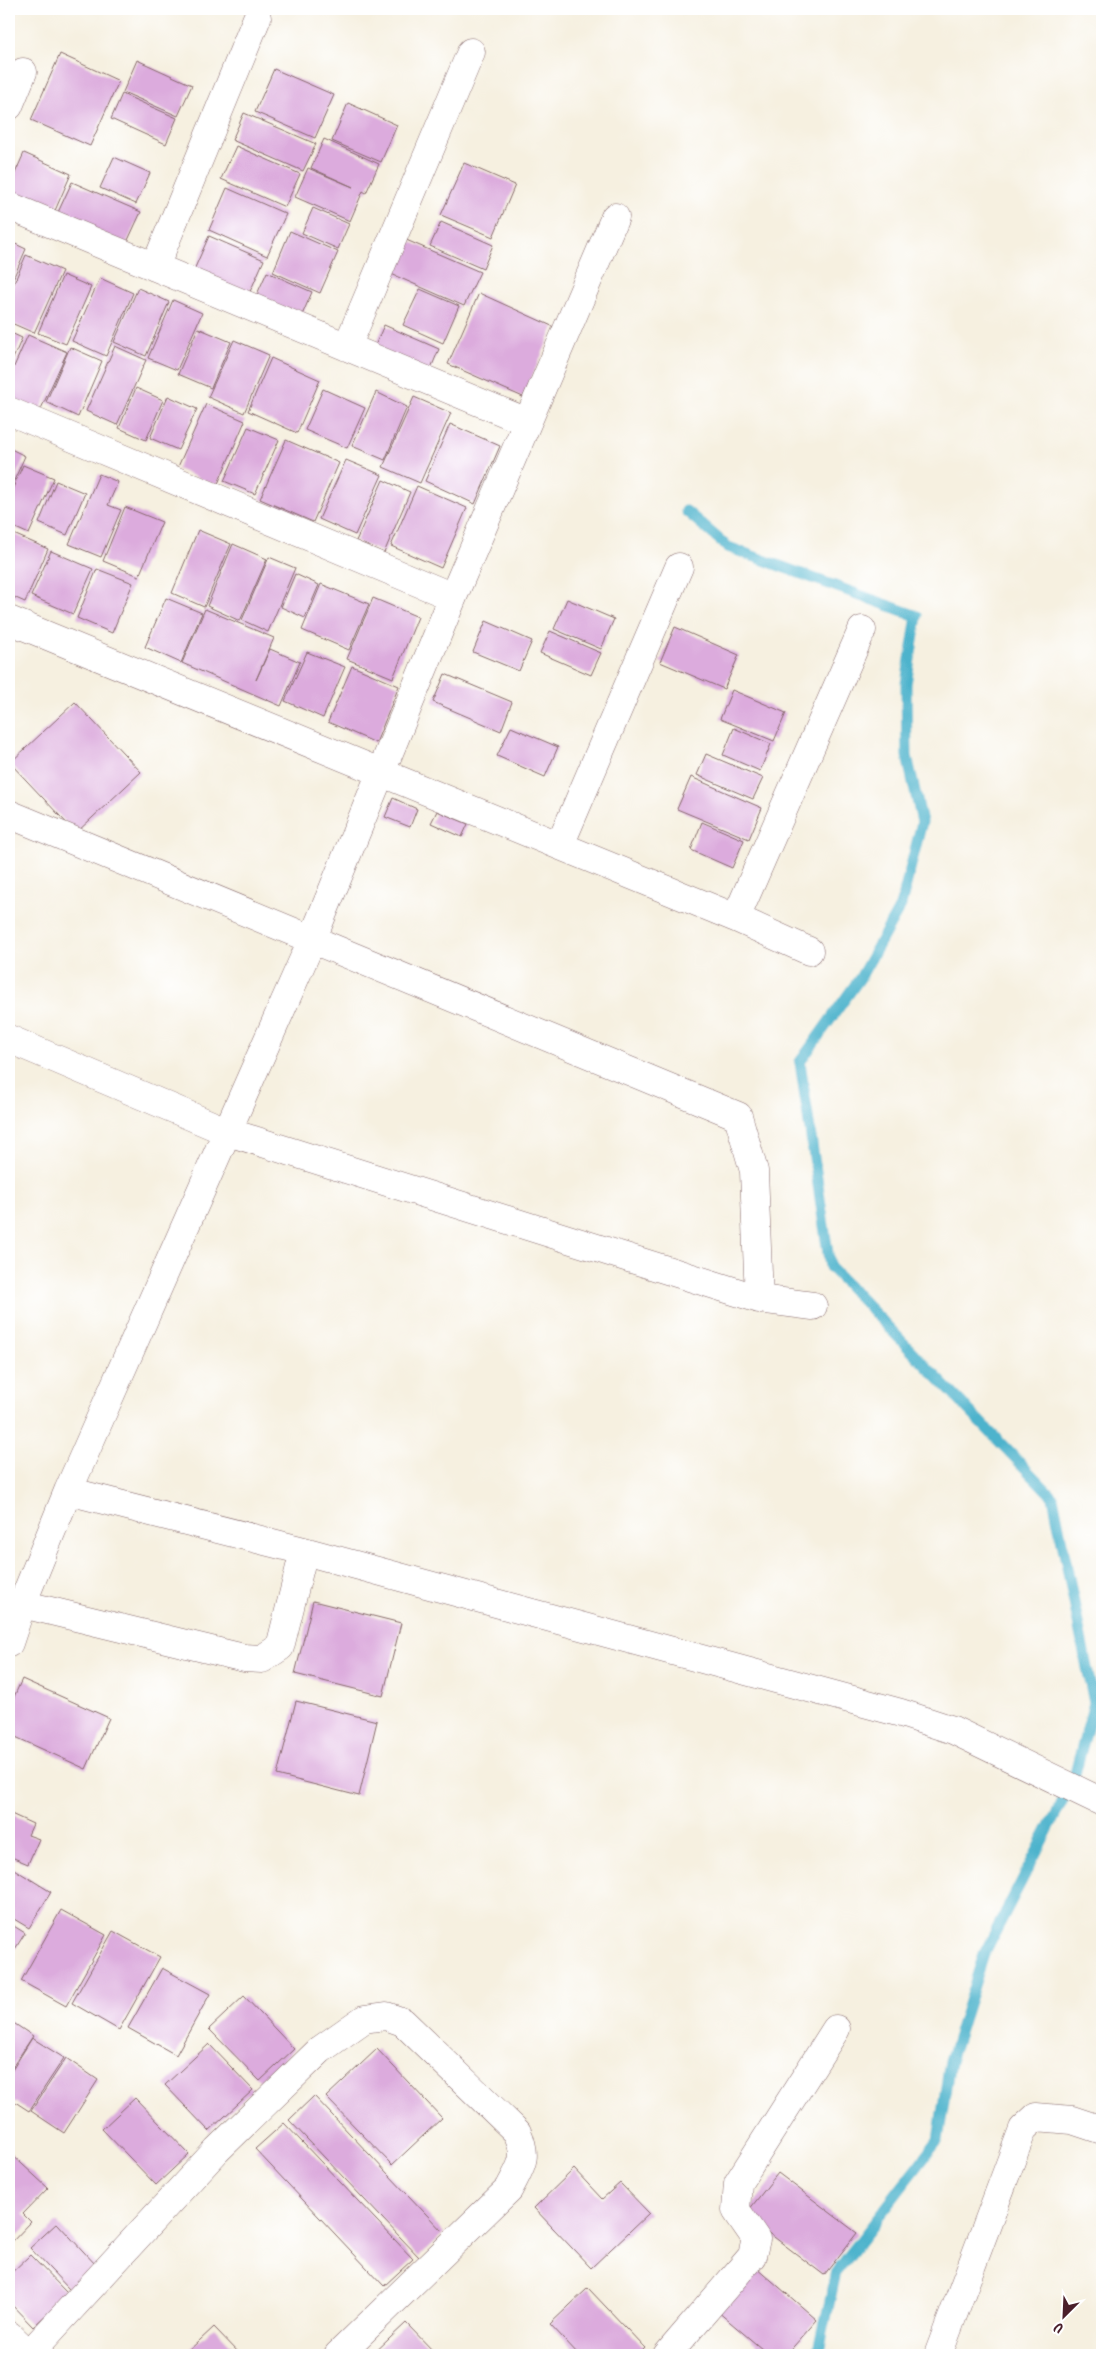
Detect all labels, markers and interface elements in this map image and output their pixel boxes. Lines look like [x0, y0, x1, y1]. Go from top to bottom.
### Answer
north arrow [1038, 2292, 1088, 2342]
text: U [1050, 2315, 1067, 2339]

